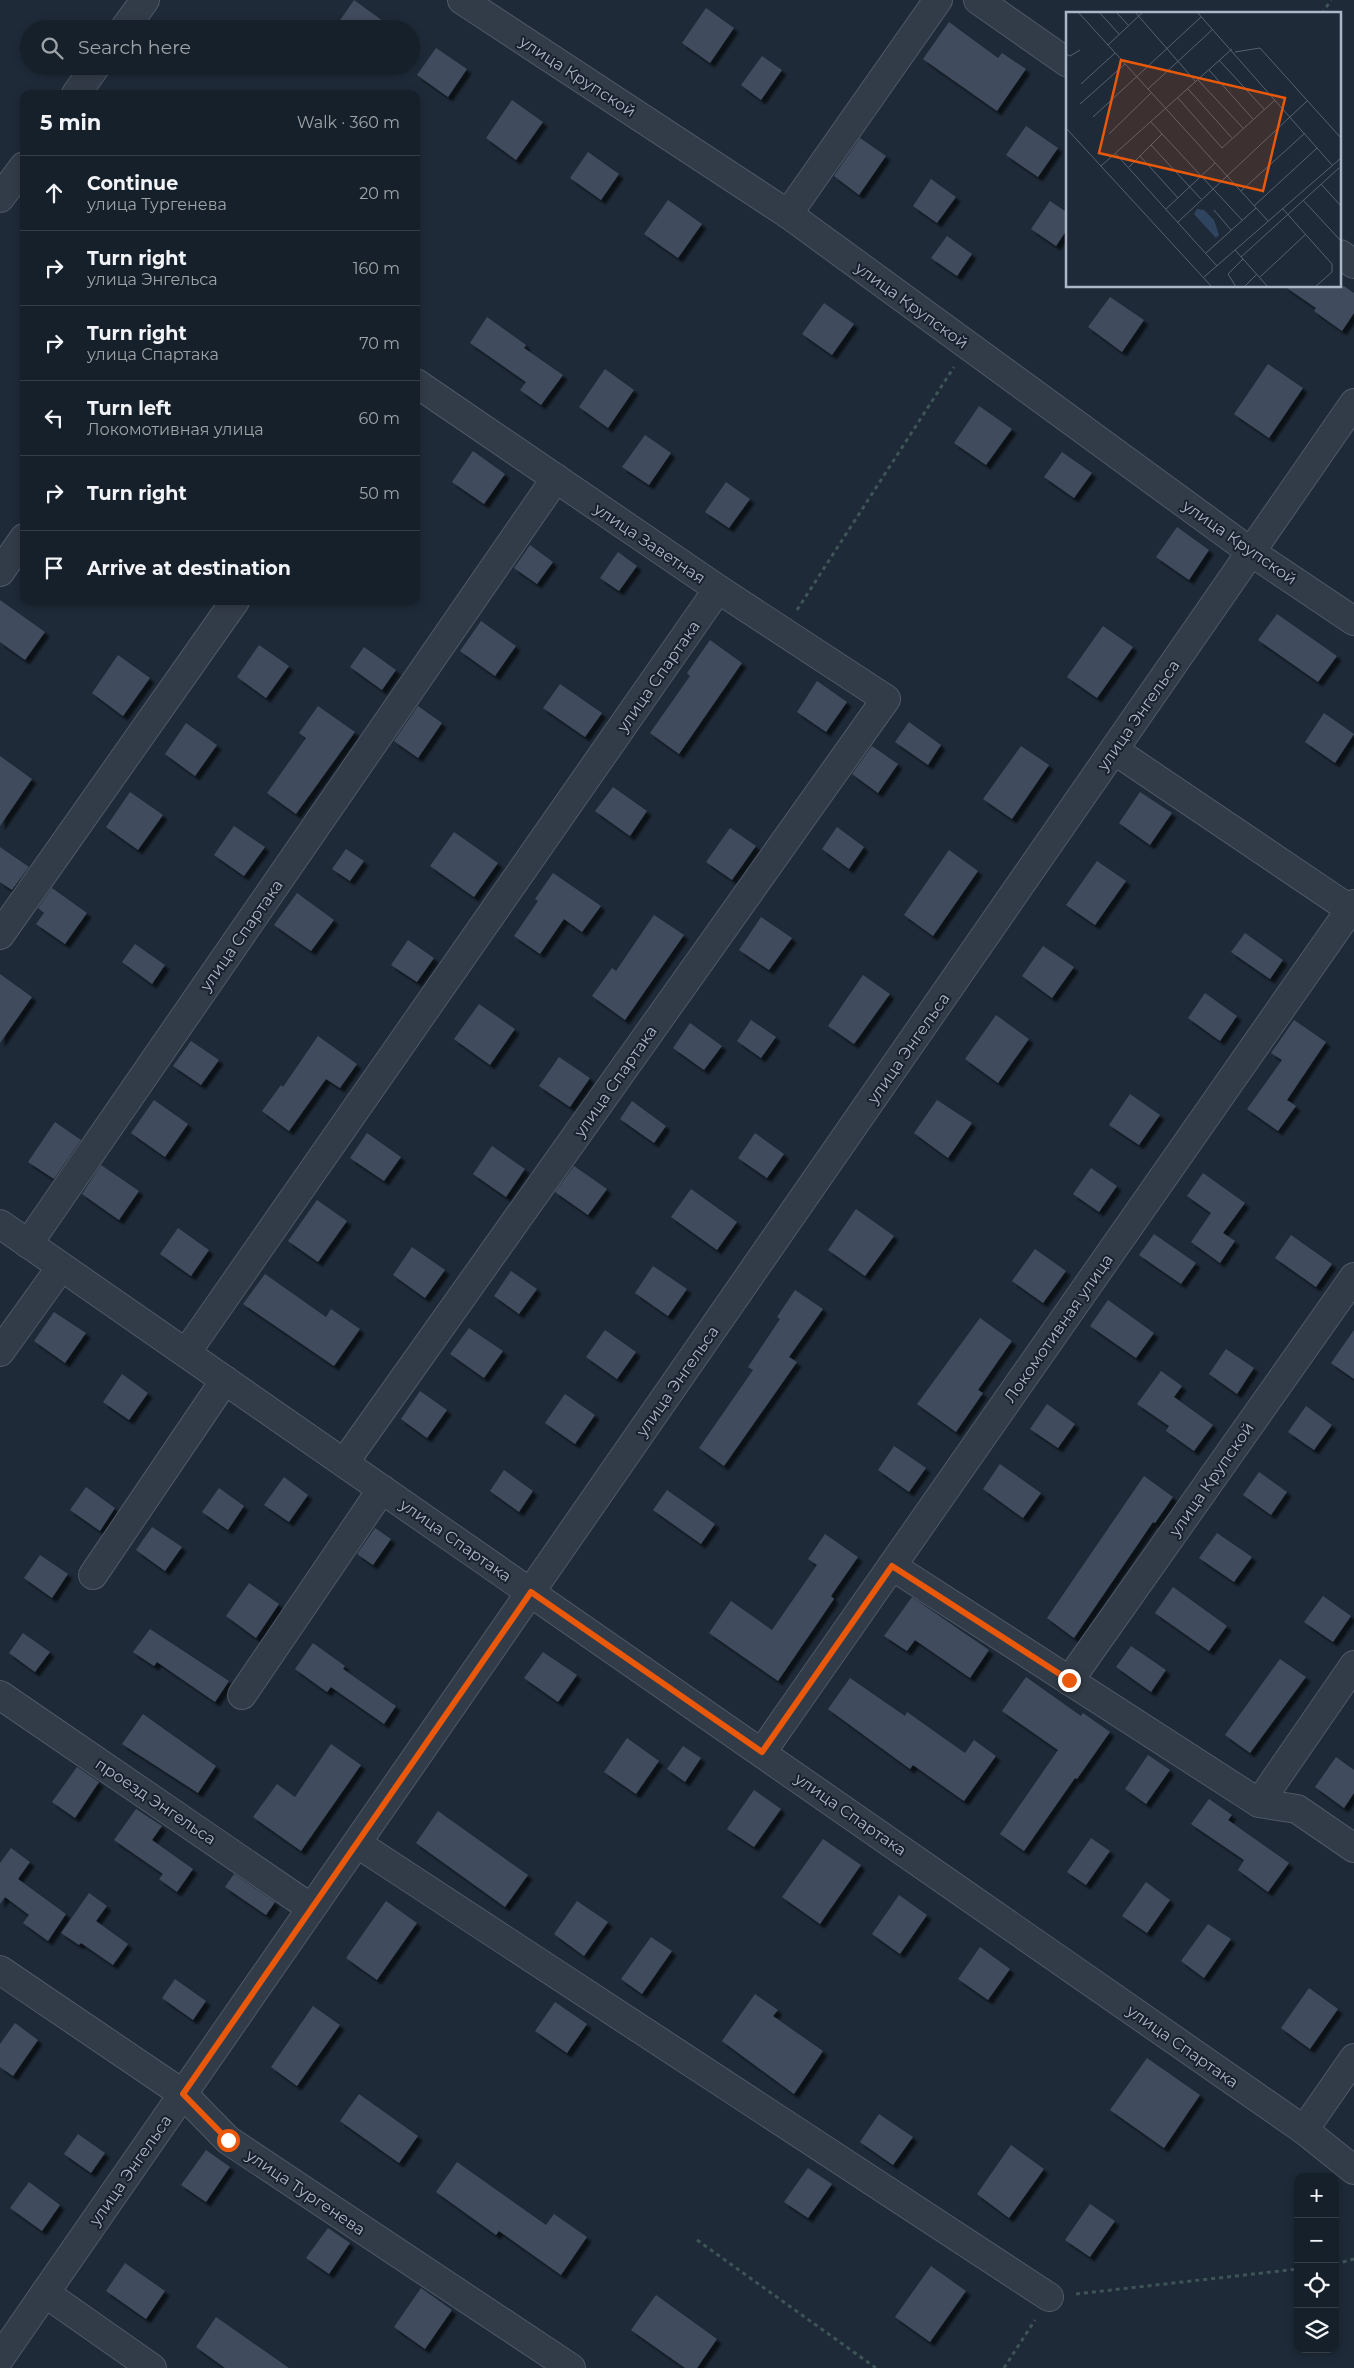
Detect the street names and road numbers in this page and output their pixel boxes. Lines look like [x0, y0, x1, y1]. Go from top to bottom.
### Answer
street label: улица Крупской [515, 31, 639, 121]
street label: улица Крупской [851, 257, 972, 353]
street label: улица Крупской [1178, 495, 1300, 589]
street label: улица Заветная [590, 499, 709, 588]
street label: улица Спартака [612, 617, 704, 737]
street label: улица Энгельса [1093, 656, 1184, 775]
street label: улица Спартака [195, 876, 287, 996]
street label: улица Энгельса [863, 989, 954, 1108]
street label: улица Спартака [569, 1022, 661, 1142]
street label: Локомотивная улица [1000, 1250, 1117, 1406]
street label: улица Энгельса [632, 1322, 723, 1441]
street label: улица Крупской [1164, 1419, 1258, 1541]
street label: улица Спартака [395, 1494, 515, 1586]
street label: проезд Энгельса [92, 1754, 220, 1849]
street label: улица Спартака [790, 1768, 910, 1860]
street label: улица Спартака [1122, 2000, 1242, 2092]
street label: улица Энгельса [85, 2111, 176, 2230]
street label: улица Тургенева [242, 2145, 369, 2239]

